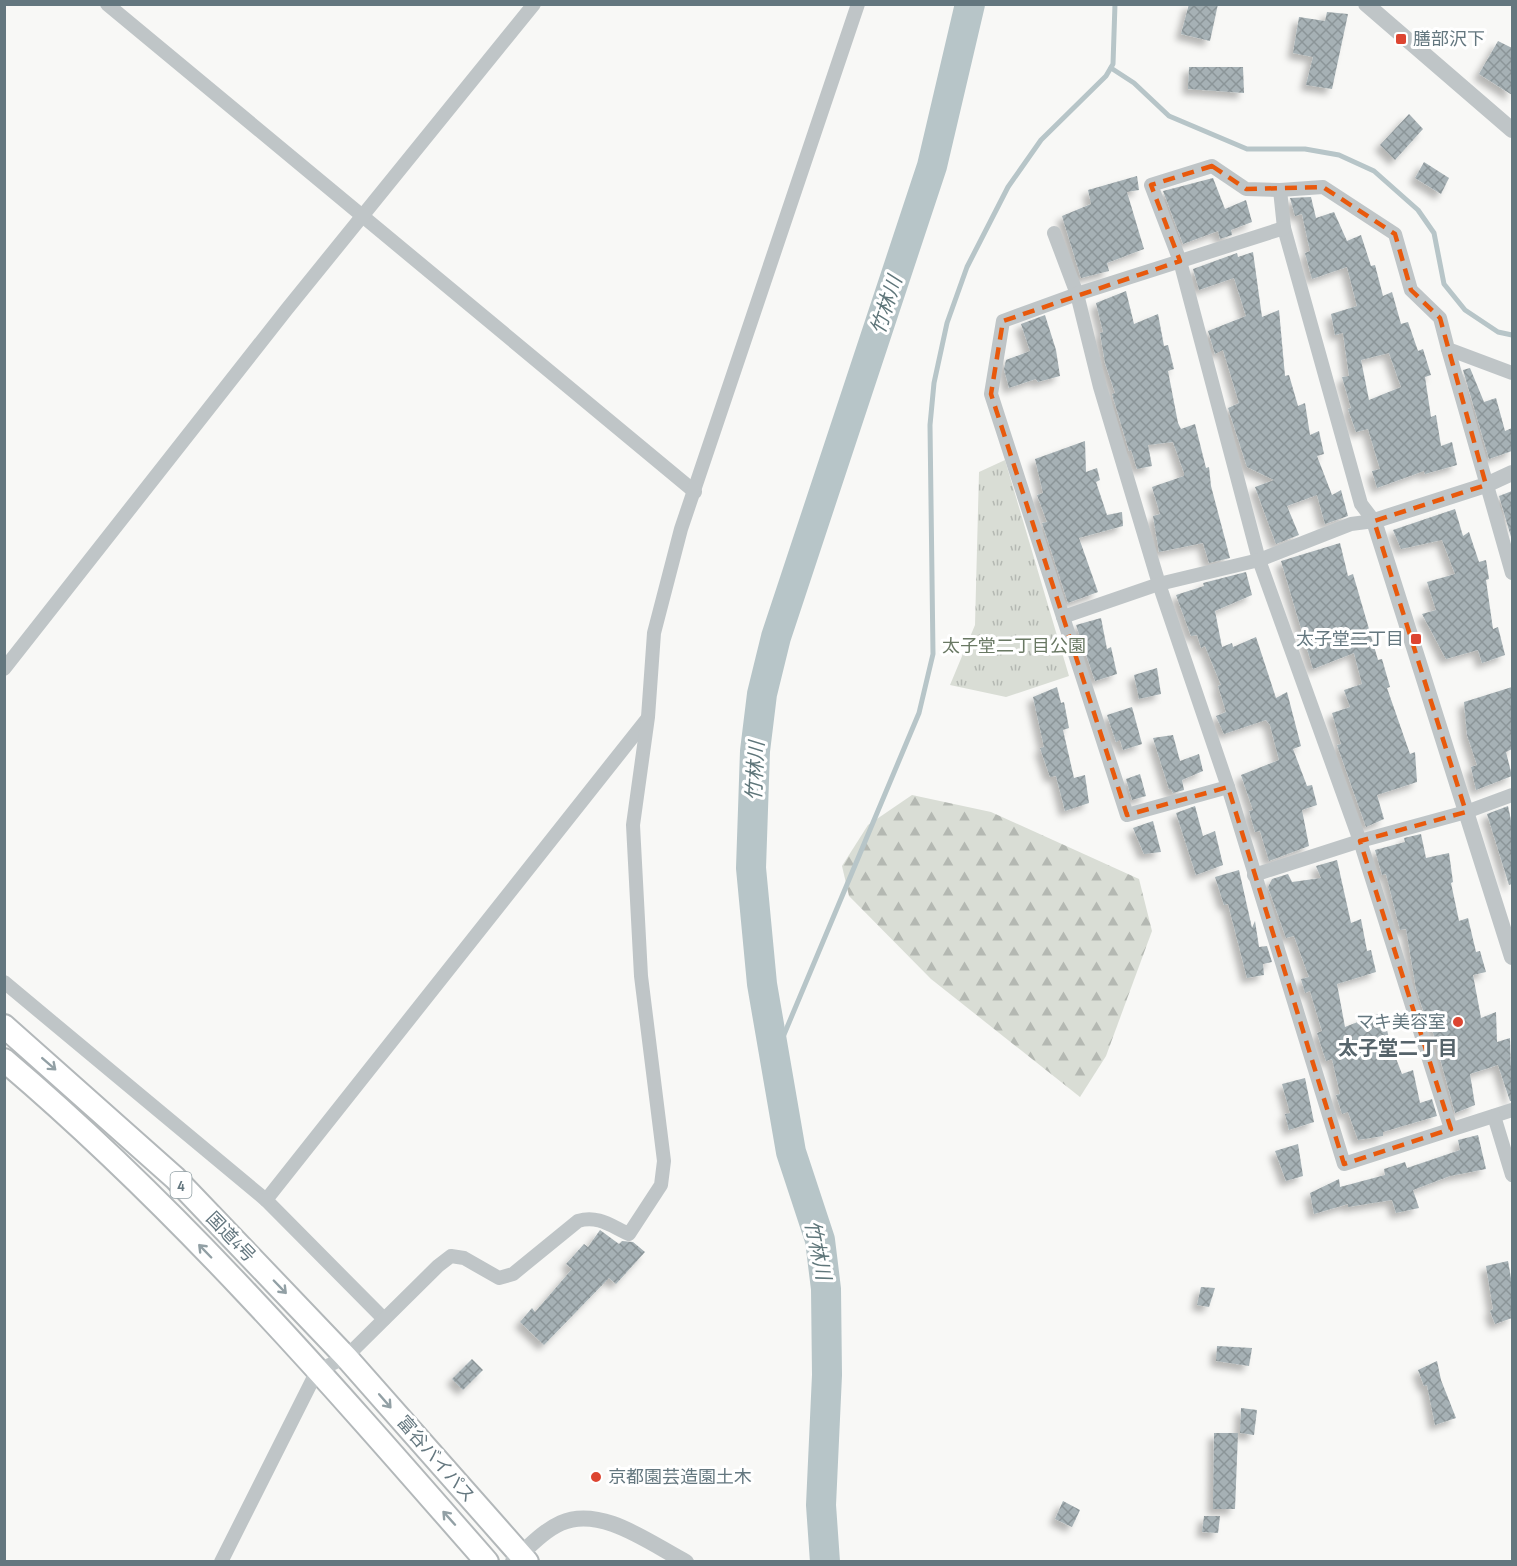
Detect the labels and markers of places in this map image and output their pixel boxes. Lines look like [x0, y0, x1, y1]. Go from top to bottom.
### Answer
place label: 膳部沢下 [1413, 29, 1485, 50]
marker: 膳部沢下 [1394, 32, 1408, 46]
place label: 太子堂二丁目 [1296, 629, 1404, 650]
marker: 太子堂二丁目 [1409, 632, 1423, 646]
place label: マキ美容室 [1356, 1012, 1446, 1033]
marker: マキ美容室 [1451, 1015, 1465, 1029]
place label: 京都園芸造園土木 [608, 1467, 752, 1488]
marker: 京都園芸造園土木 [589, 1470, 603, 1484]

